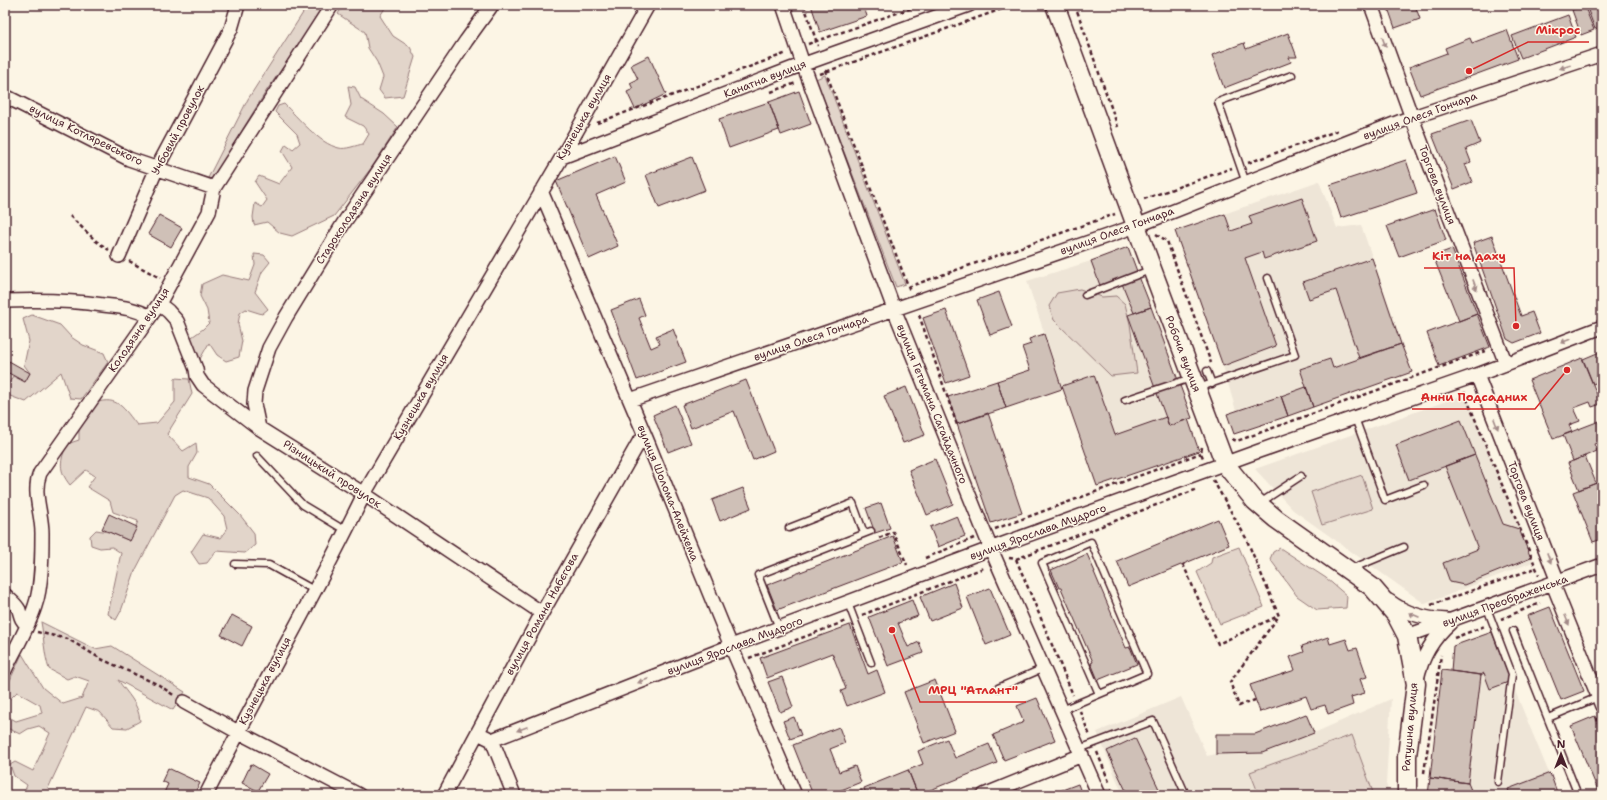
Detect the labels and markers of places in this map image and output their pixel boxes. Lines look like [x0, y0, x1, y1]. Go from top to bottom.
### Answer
callout: Мікрос [1528, 18, 1589, 42]
callout: Кіт на даху [1424, 244, 1514, 268]
callout: Анни Подсадних [1412, 385, 1535, 409]
callout: МРЦ "Атлант" [920, 678, 1026, 702]

